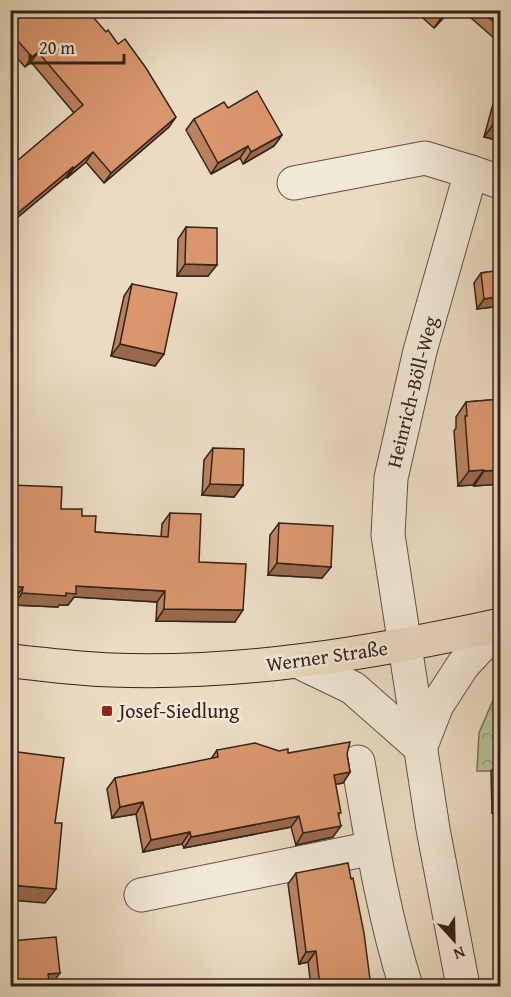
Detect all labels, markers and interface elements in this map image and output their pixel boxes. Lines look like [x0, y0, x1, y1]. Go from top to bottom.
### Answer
scale bar [30, 27, 124, 65]
text: 20 m [39, 34, 75, 61]
street label: Heinrich-Böll-Weg [379, 313, 444, 471]
street label: Werner Straße [264, 633, 390, 678]
place label: Josef-Siedlung [116, 696, 239, 725]
marker: Josef-Siedlung [100, 704, 114, 718]
north arrow [424, 910, 484, 970]
text: N [450, 941, 469, 967]

